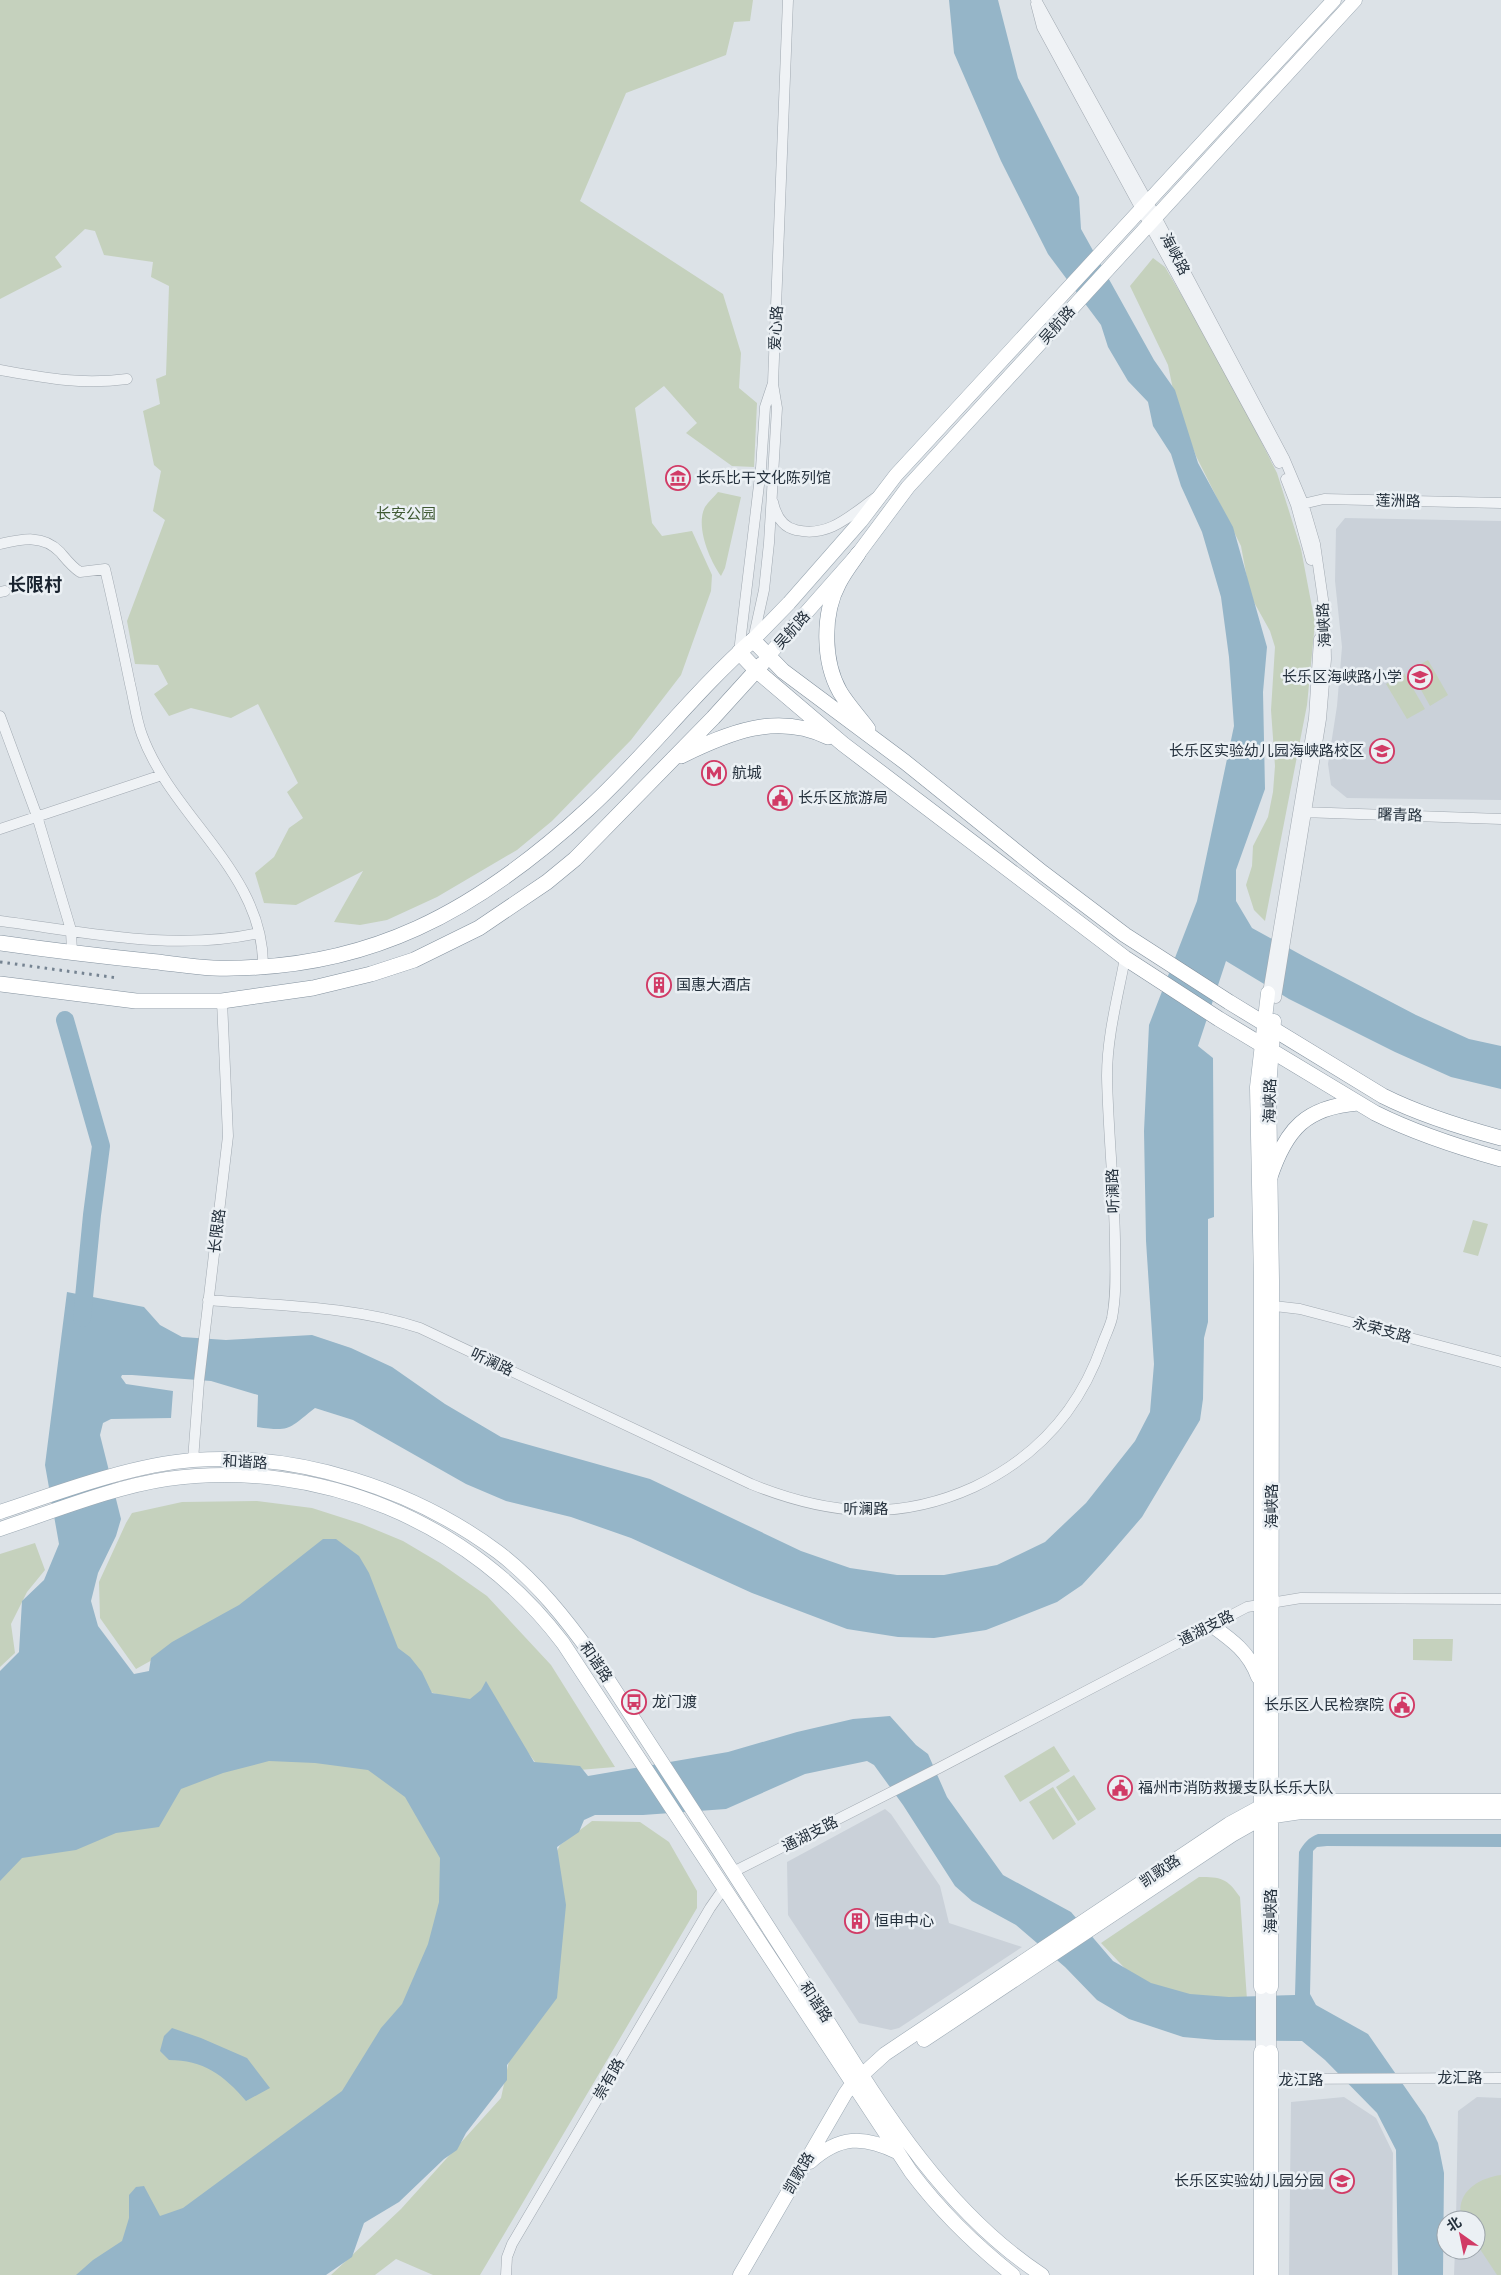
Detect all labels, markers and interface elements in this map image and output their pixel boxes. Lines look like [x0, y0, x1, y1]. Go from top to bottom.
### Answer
street label: 海峡路 [1156, 230, 1194, 278]
street label: 吴航路 [1035, 302, 1079, 348]
street label: 爱心路 [766, 305, 786, 351]
museum icon: 长乐比干文化陈列馆 [665, 465, 691, 491]
place label: 长乐比干文化陈列馆 [696, 469, 831, 487]
street label: 莲洲路 [1375, 492, 1421, 510]
park label: 长安公园 [376, 505, 436, 523]
district label: 长限村 [8, 574, 62, 595]
street label: 海峡路 [1314, 602, 1334, 648]
street label: 吴航路 [770, 607, 814, 653]
school or university icon: 长乐区海峡路小学 [1407, 664, 1433, 690]
place label: 长乐区海峡路小学 [1282, 668, 1402, 686]
school or university icon: 长乐区实验幼儿园海峡路校区 [1369, 738, 1395, 764]
place label: 长乐区实验幼儿园海峡路校区 [1169, 742, 1364, 760]
metro station icon: 航城 [701, 760, 727, 786]
place label: 航城 [732, 764, 762, 782]
public building icon: 长乐区旅游局 [767, 785, 793, 811]
place label: 长乐区旅游局 [798, 789, 888, 807]
street label: 曙青路 [1377, 805, 1423, 825]
building icon: 国惠大酒店 [646, 972, 672, 998]
place label: 国惠大酒店 [676, 976, 751, 994]
street label: 海峡路 [1261, 1078, 1279, 1124]
street label: 听澜路 [1103, 1168, 1123, 1214]
street label: 长限路 [205, 1208, 229, 1254]
street label: 永荣支路 [1351, 1314, 1413, 1346]
street label: 听澜路 [468, 1344, 516, 1380]
street label: 和谐路 [222, 1452, 268, 1472]
street label: 海峡路 [1263, 1483, 1281, 1529]
street label: 听澜路 [843, 1500, 889, 1518]
street label: 通湖支路 [1175, 1606, 1237, 1650]
street label: 和谐路 [576, 1638, 616, 1686]
bus stop icon: 龙门渡 [621, 1689, 647, 1715]
public building icon: 长乐区人民检察院 [1389, 1692, 1415, 1718]
place label: 龙门渡 [652, 1693, 697, 1711]
place label: 长乐区人民检察院 [1264, 1696, 1384, 1714]
public building icon: 福州市消防救援支队长乐大队 [1107, 1775, 1133, 1801]
place label: 福州市消防救援支队长乐大队 [1138, 1779, 1333, 1797]
street label: 通湖支路 [779, 1812, 841, 1856]
street label: 凯歌路 [1136, 1851, 1184, 1891]
street label: 海峡路 [1262, 1888, 1280, 1934]
building icon: 恒申中心 [844, 1908, 870, 1934]
place label: 恒申中心 [874, 1912, 934, 1930]
street label: 和谐路 [796, 1978, 836, 2026]
street label: 崇有路 [590, 2055, 628, 2103]
street label: 龙汇路 [1437, 2069, 1483, 2087]
street label: 龙江路 [1278, 2071, 1324, 2089]
street label: 凯歌路 [780, 2149, 818, 2197]
school or university icon: 长乐区实验幼儿园分园 [1329, 2168, 1355, 2194]
place label: 长乐区实验幼儿园分园 [1174, 2172, 1324, 2190]
north arrow [1436, 2210, 1486, 2260]
text: 北 [1444, 2214, 1464, 2235]

